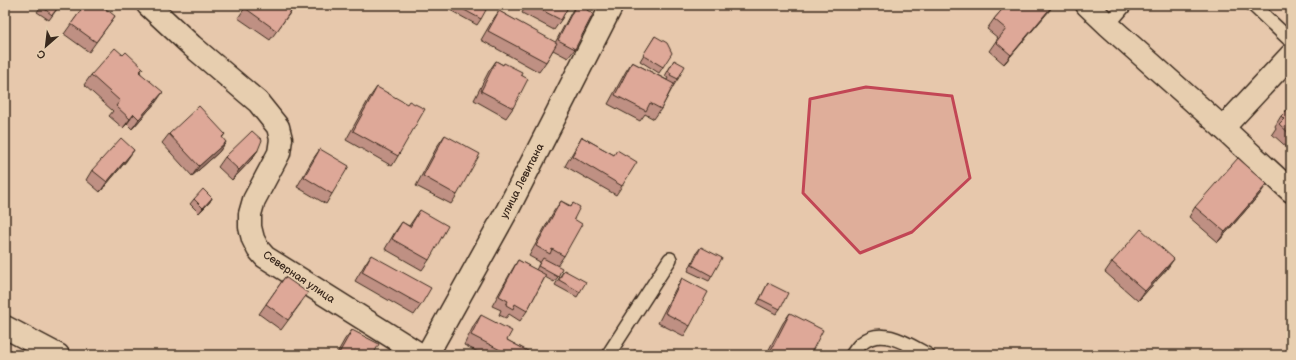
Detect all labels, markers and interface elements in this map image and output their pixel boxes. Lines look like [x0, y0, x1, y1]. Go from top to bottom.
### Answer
north arrow [26, 26, 66, 66]
text: С [35, 47, 48, 62]
street label: улица Левитана [497, 141, 547, 221]
street label: Северная улица [261, 248, 338, 306]

